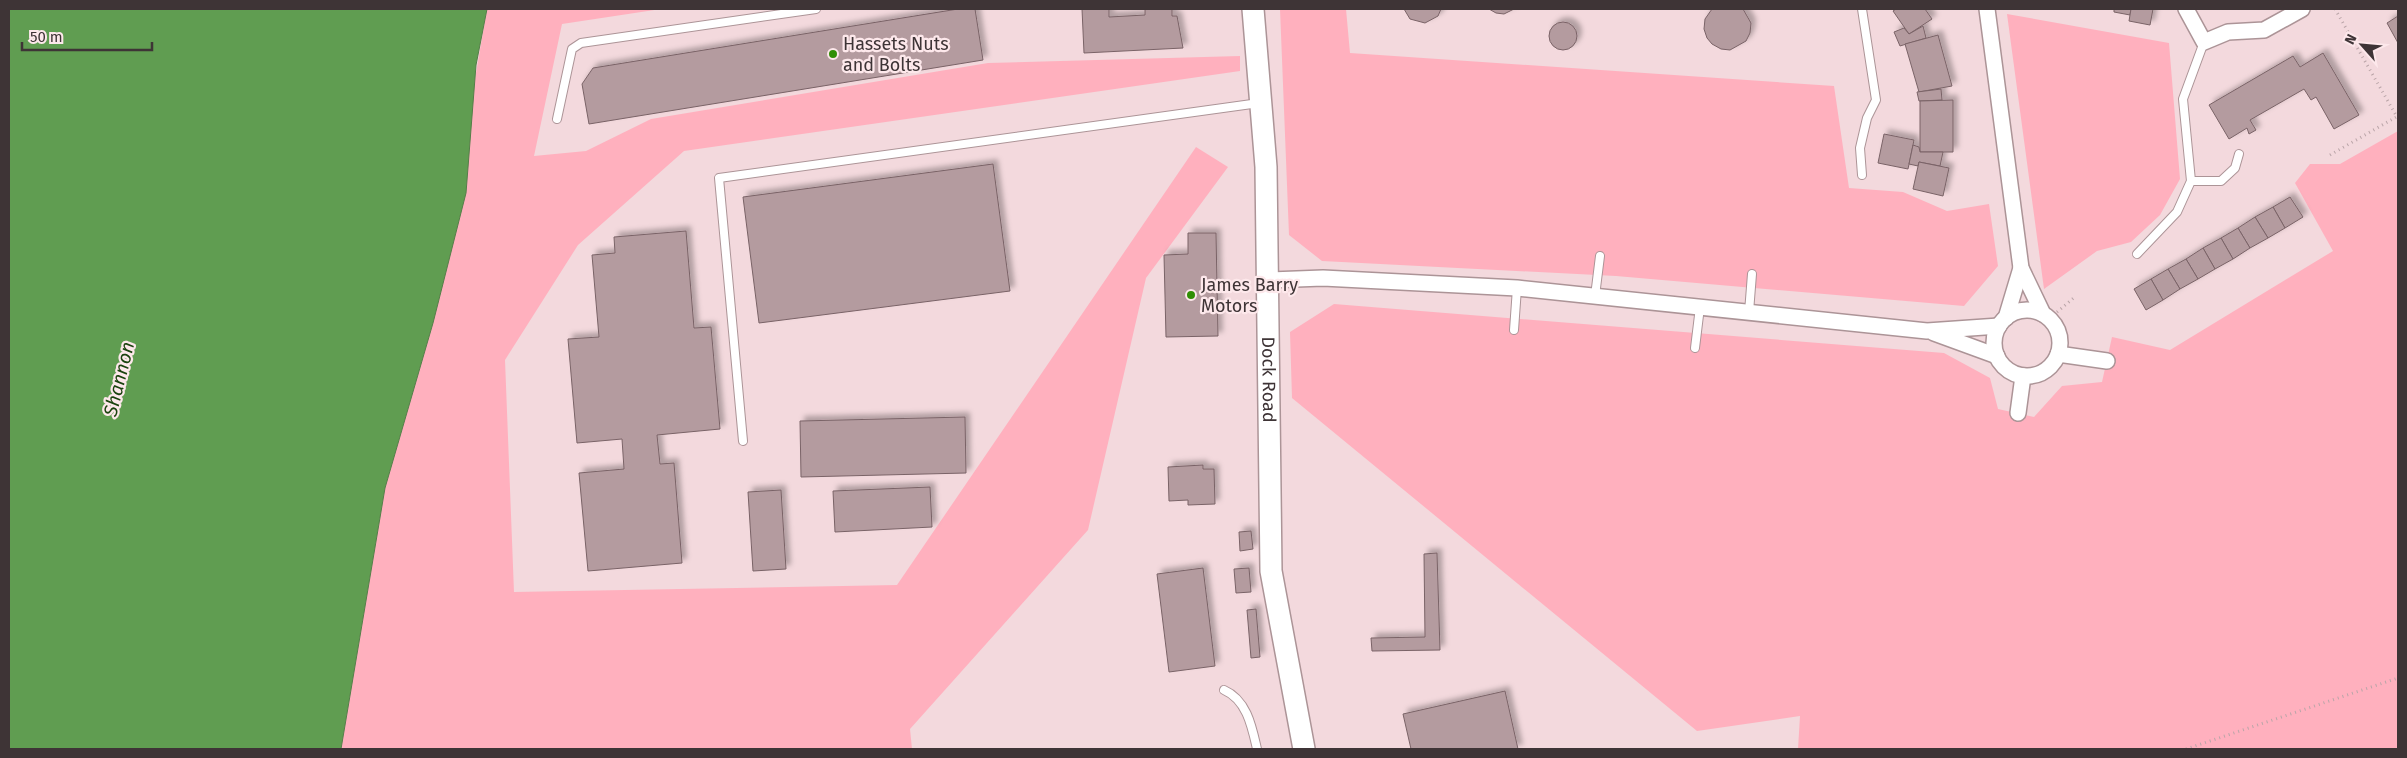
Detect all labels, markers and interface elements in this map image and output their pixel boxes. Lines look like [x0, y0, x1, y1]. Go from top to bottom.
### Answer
scale bar [22, 20, 152, 52]
north arrow [2337, 20, 2387, 70]
text: 50 m [30, 28, 63, 46]
text: N [2341, 31, 2361, 47]
place label: Hassets Nuts and Bolts [843, 33, 949, 76]
marker: Hassets Nuts and Bolts [827, 48, 839, 60]
place label: James Barry Motors [1201, 274, 1298, 317]
marker: James Barry Motors [1185, 289, 1197, 301]
street label: Dock Road [1257, 336, 1280, 423]
water label: Shannon [98, 339, 139, 420]

